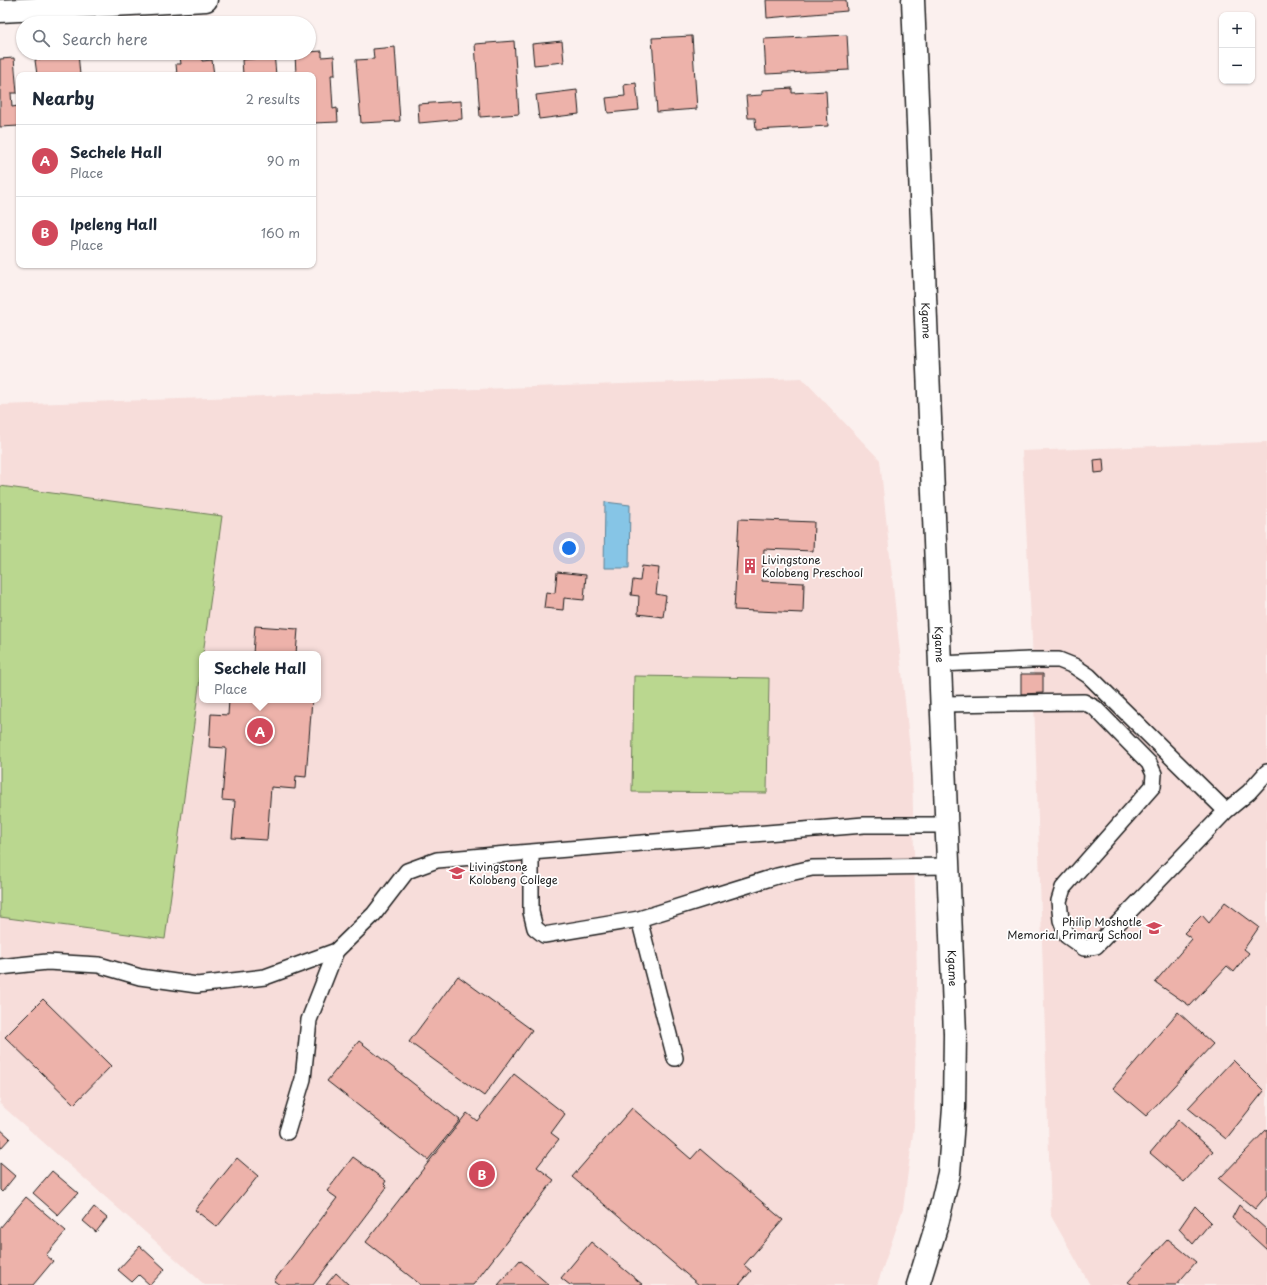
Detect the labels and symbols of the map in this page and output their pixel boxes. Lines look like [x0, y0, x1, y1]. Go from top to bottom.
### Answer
street label: Kgame [917, 302, 936, 339]
your location [559, 538, 579, 558]
place label: Livingstone Kolobeng Preschool [762, 551, 863, 581]
building icon: Livingstone Kolobeng Preschool [741, 557, 759, 575]
street label: Kgame [930, 626, 949, 663]
pin: A [247, 716, 273, 746]
place label: Livingstone Kolobeng College [469, 858, 558, 888]
school or university icon: Livingstone Kolobeng College [448, 864, 466, 882]
place label: Philip Moshotle Memorial Primary School [1007, 913, 1142, 943]
school or university icon: Philip Moshotle Memorial Primary School [1145, 919, 1163, 937]
street label: Kgame [944, 950, 962, 987]
pin: B [469, 1159, 495, 1189]

